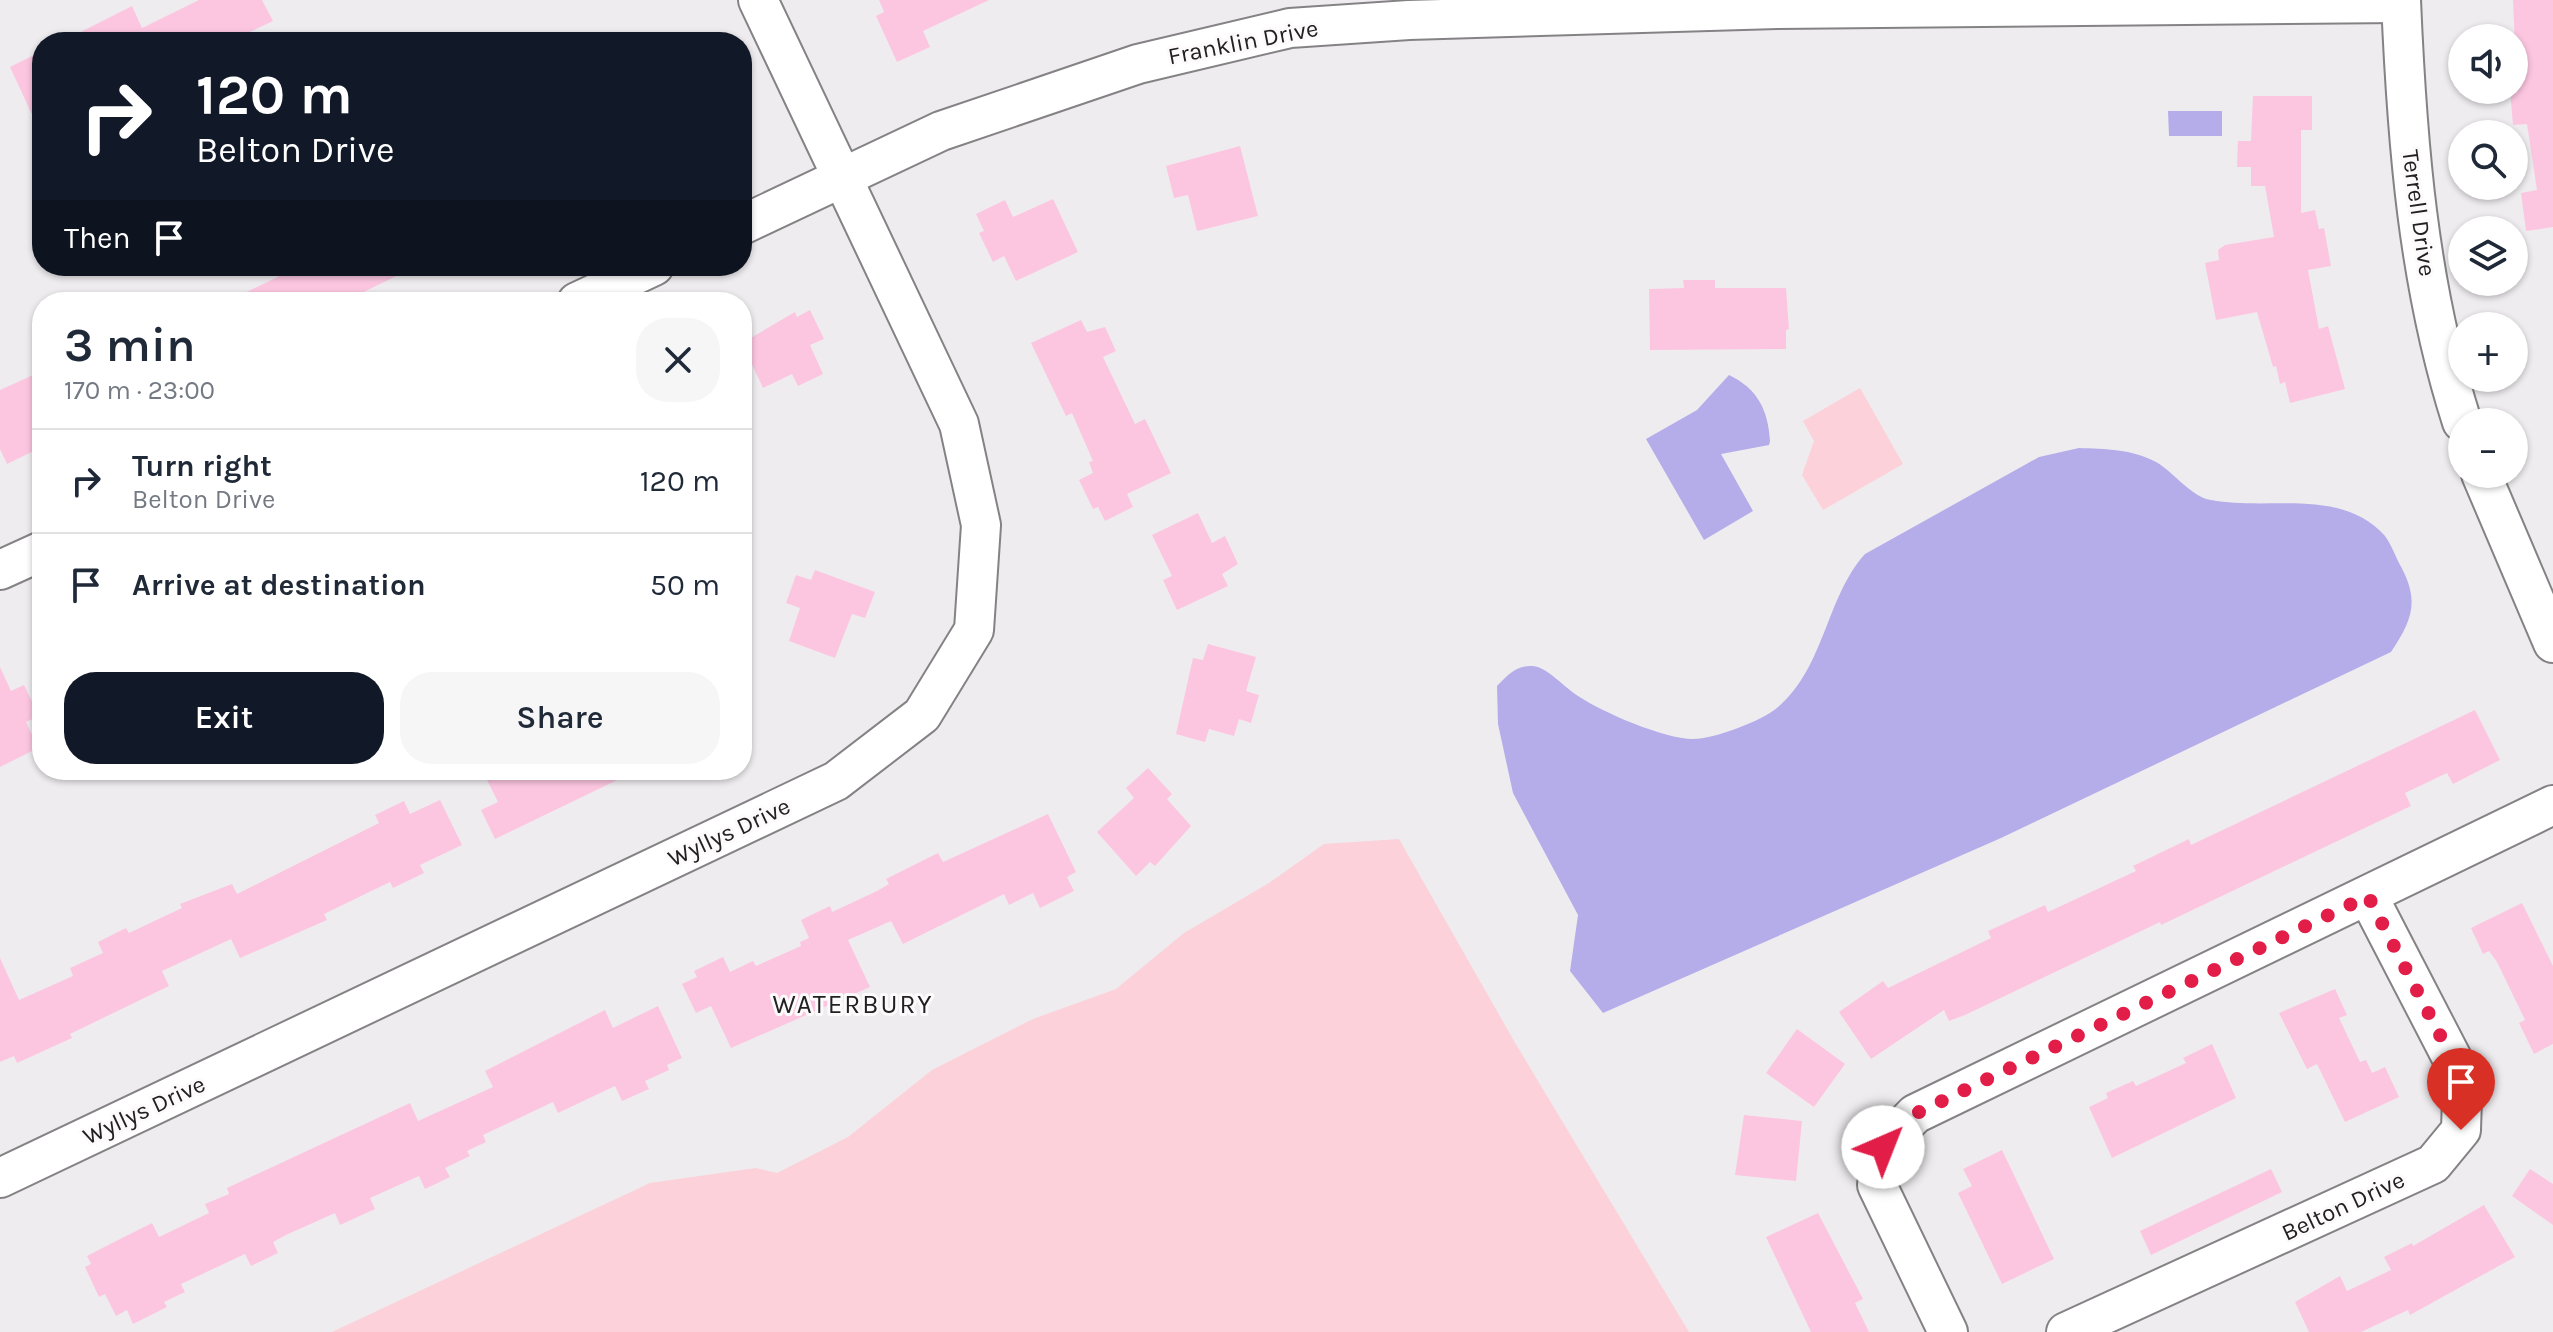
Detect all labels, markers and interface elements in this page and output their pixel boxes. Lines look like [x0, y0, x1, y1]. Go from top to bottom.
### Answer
street label: Franklin Drive [1165, 14, 1321, 70]
map controls [2448, 24, 2528, 488]
button: sound [2448, 24, 2528, 104]
text: 120 m [196, 62, 353, 127]
icon: right [64, 64, 168, 168]
button: search [2448, 120, 2528, 200]
text: Belton Drive [196, 129, 395, 171]
street label: Terrell Drive [2396, 148, 2442, 278]
icon: arrive [147, 216, 191, 260]
button: layers [2448, 216, 2528, 296]
text: Then [64, 220, 131, 256]
button: + [2448, 312, 2528, 392]
text: 3 min [64, 317, 196, 373]
button: close [636, 318, 720, 402]
text: 170 m · 23:00 [64, 375, 215, 406]
button: − [2448, 408, 2528, 488]
text: Turn right [132, 448, 272, 484]
icon: right [64, 459, 108, 503]
text: 120 m [640, 463, 720, 499]
text: Belton Drive [132, 484, 275, 515]
icon: arrive [64, 563, 108, 607]
text: Arrive at destination [132, 567, 426, 603]
text: 50 m [650, 567, 720, 603]
button: Exit [64, 672, 384, 764]
button: Share [400, 672, 720, 764]
street label: Wyllys Drive [663, 792, 795, 872]
district label: WATERBURY [772, 989, 934, 1020]
pin [2427, 1048, 2495, 1130]
icon: arrive [2439, 1060, 2483, 1104]
street label: Wyllys Drive [78, 1070, 210, 1150]
position arrow [1841, 1105, 1925, 1189]
street label: Belton Drive [2277, 1165, 2409, 1247]

